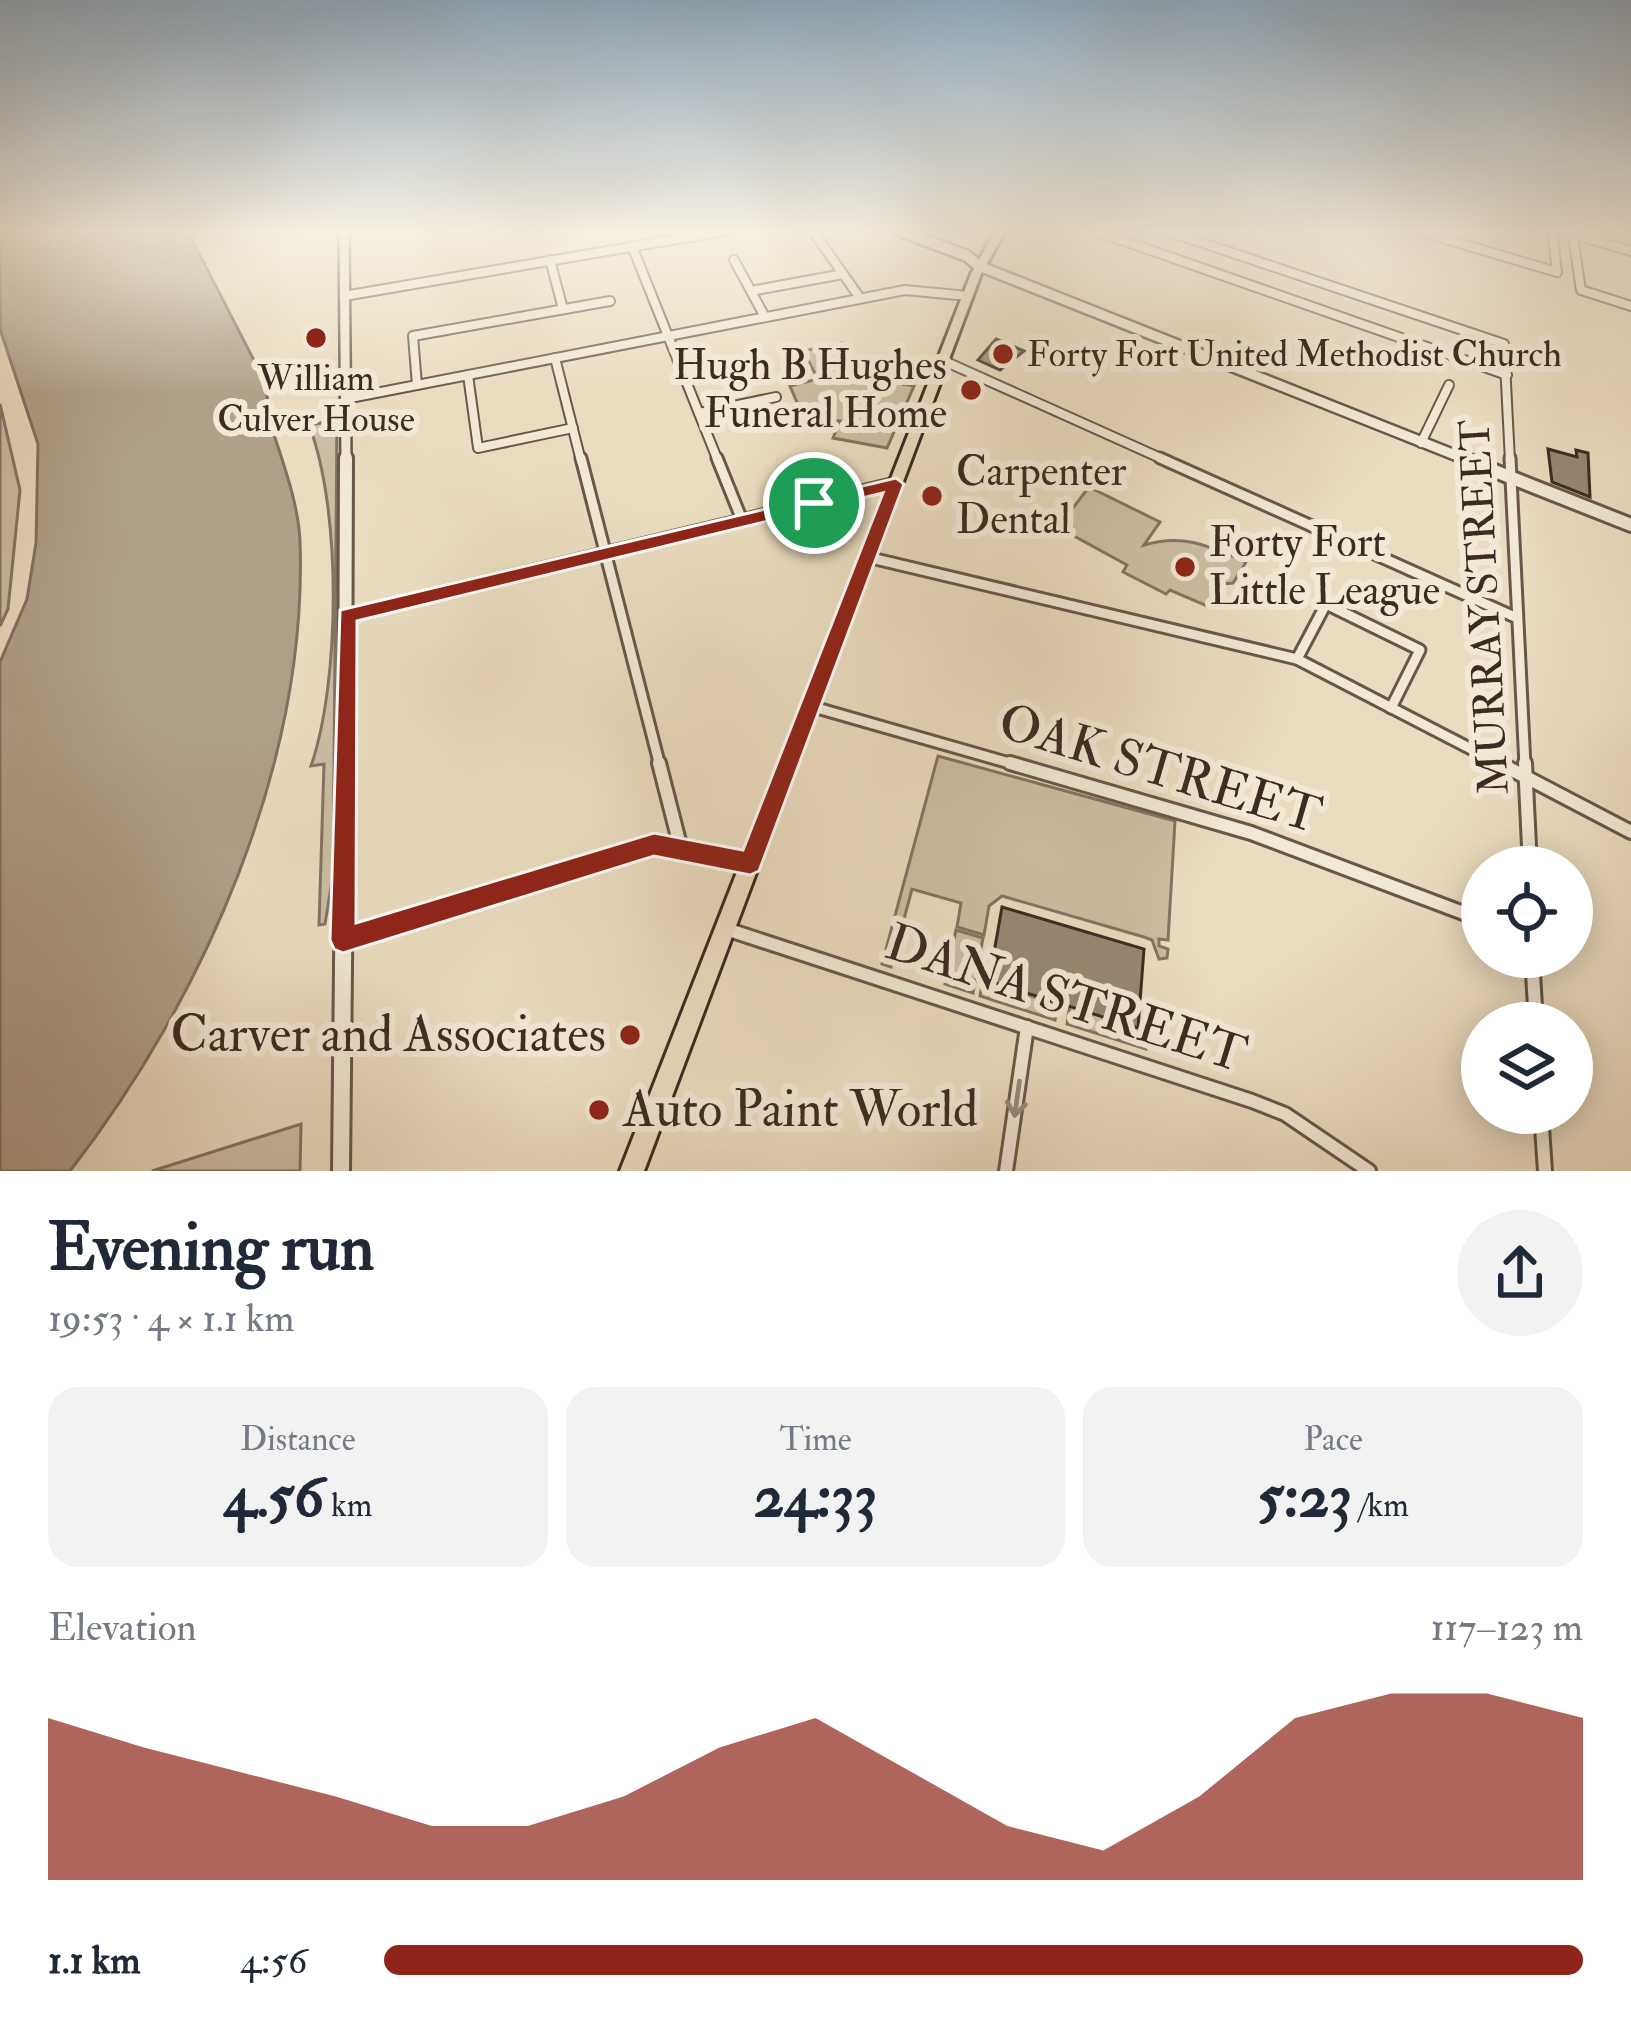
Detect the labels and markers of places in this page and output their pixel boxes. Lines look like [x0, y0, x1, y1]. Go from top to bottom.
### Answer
marker: William Culver House [303, 325, 329, 351]
place label: Forty Fort United Methodist Church [1027, 332, 1562, 377]
place label: Hugh B Hughes Funeral Home [673, 340, 947, 440]
marker: Forty Fort United Methodist Church [990, 341, 1016, 367]
place label: William Culver House [217, 356, 415, 442]
marker: Hugh B Hughes Funeral Home [958, 377, 984, 403]
place label: Carpenter Dental [956, 446, 1127, 546]
pin [763, 452, 865, 554]
marker: Carpenter Dental [919, 483, 945, 509]
place label: Forty Fort Little League [1209, 517, 1440, 617]
marker: Forty Fort Little League [1172, 554, 1198, 580]
place label: Carver and Associates [171, 1003, 606, 1067]
marker: Carver and Associates [617, 1022, 643, 1048]
place label: Auto Paint World [622, 1078, 978, 1142]
marker: Auto Paint World [586, 1097, 612, 1123]

